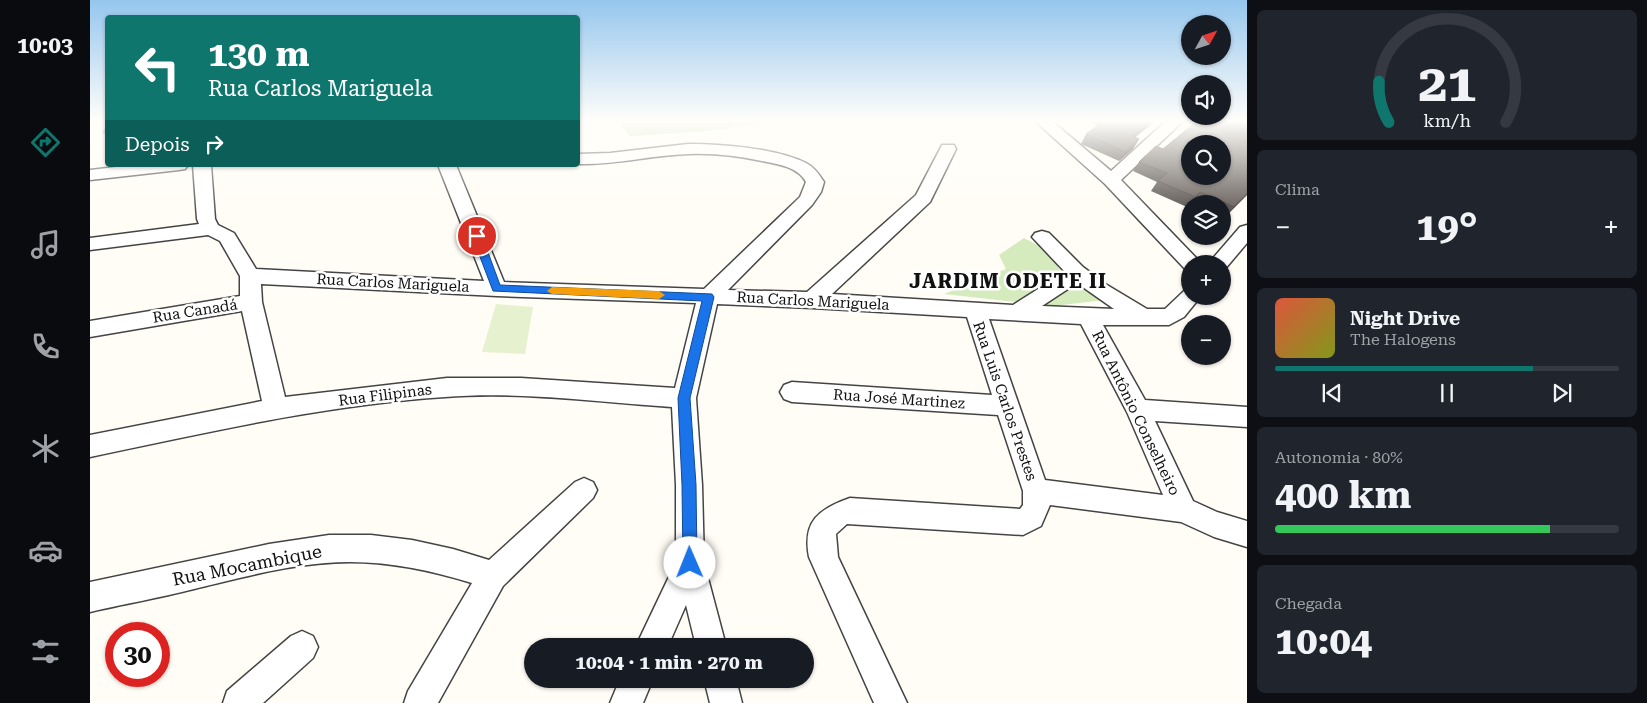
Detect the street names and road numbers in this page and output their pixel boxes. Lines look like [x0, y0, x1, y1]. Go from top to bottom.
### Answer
street label: Rua Carlos Mariguela [316, 270, 470, 296]
street label: Rua Carlos Mariguela [736, 288, 890, 314]
street label: Rua Canadá [151, 295, 239, 327]
street label: Rua Luis Carlos Prestes [969, 319, 1041, 483]
street label: Rua Antônio Conselheiro [1088, 328, 1184, 498]
street label: Rua Filipinas [337, 380, 433, 410]
street label: Rua José Martinez [833, 385, 965, 413]
street label: Rua Mocambique [171, 540, 324, 590]

